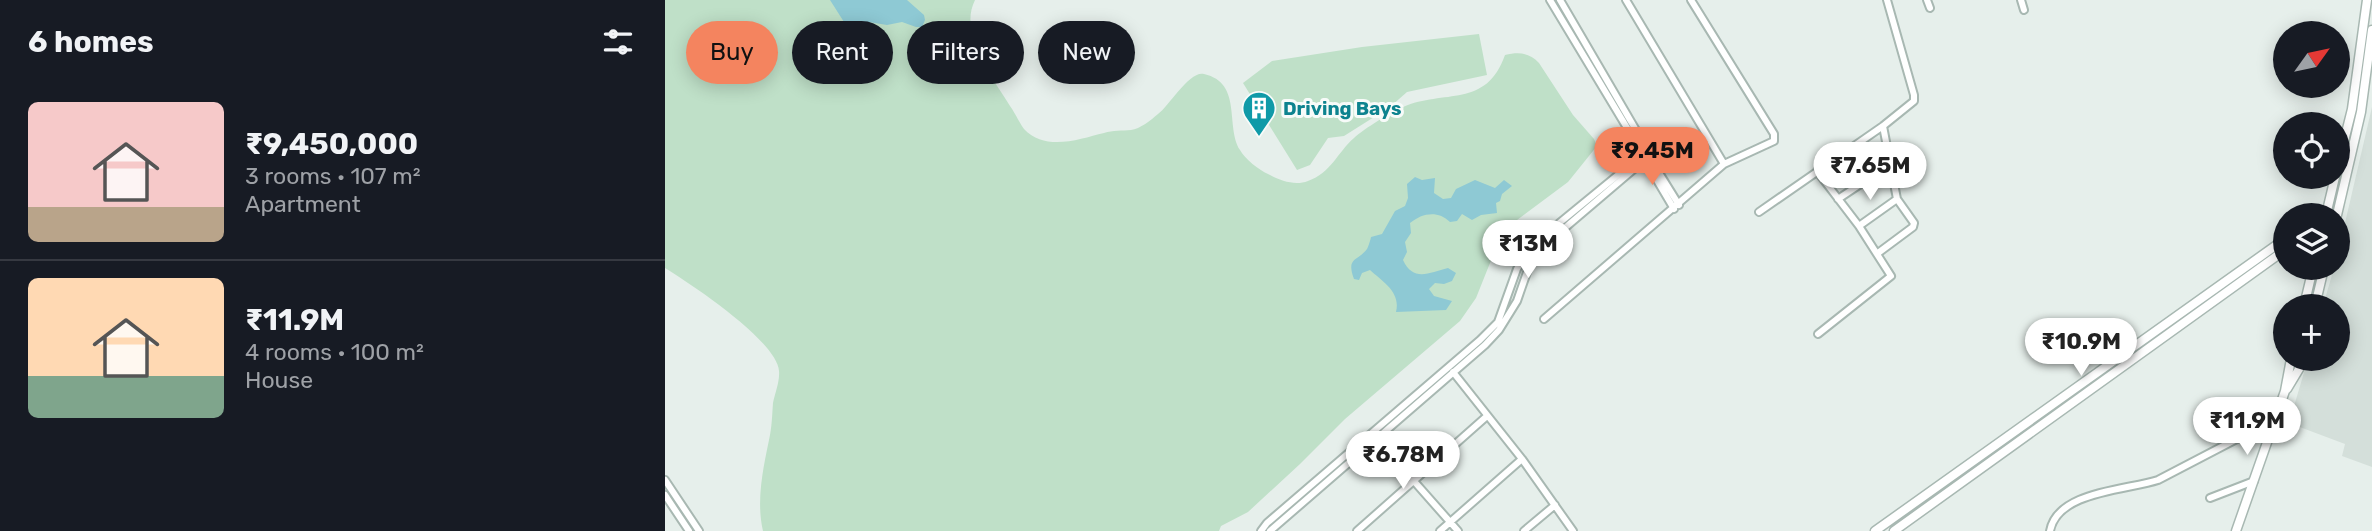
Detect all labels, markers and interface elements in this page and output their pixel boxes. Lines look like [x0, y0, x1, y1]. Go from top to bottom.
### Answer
chip: Buy [686, 21, 778, 84]
chip: Rent [792, 21, 893, 84]
chip: Filters [907, 21, 1024, 84]
chip: New [1038, 21, 1135, 84]
north arrow [2273, 21, 2350, 98]
map controls [2273, 21, 2350, 371]
icon: filters [599, 23, 637, 61]
text: 6 homes [28, 24, 154, 60]
building icon: Driving Bays [1240, 89, 1278, 138]
place label: Driving Bays [1283, 97, 1402, 120]
button: locate [2273, 112, 2350, 189]
text: ₹9,450,000 [245, 126, 418, 162]
pin: ₹9.45M [1595, 128, 1709, 187]
icon: home [84, 130, 168, 214]
text: ₹9.45M [1610, 136, 1694, 164]
pin: ₹7.65M [1813, 142, 1927, 202]
text: ₹7.65M [1830, 151, 1910, 179]
text: 3 rooms · 107 m² [245, 162, 421, 190]
text: Apartment [245, 190, 361, 218]
button: layers [2273, 203, 2350, 280]
pin: ₹13M [1487, 220, 1569, 280]
text: ₹13M [1498, 229, 1558, 257]
button: + [2273, 294, 2350, 371]
text: ₹11.9M [245, 302, 344, 338]
icon: home [84, 306, 168, 390]
pin: ₹10.9M [2024, 318, 2138, 378]
text: ₹10.9M [2041, 327, 2121, 355]
text: 4 rooms · 100 m² [245, 338, 424, 366]
text: House [245, 366, 313, 394]
pin: ₹11.9M [2190, 398, 2304, 457]
text: ₹11.9M [2209, 406, 2285, 434]
pin: ₹6.78M [1346, 432, 1460, 491]
text: ₹6.78M [1362, 440, 1444, 468]

